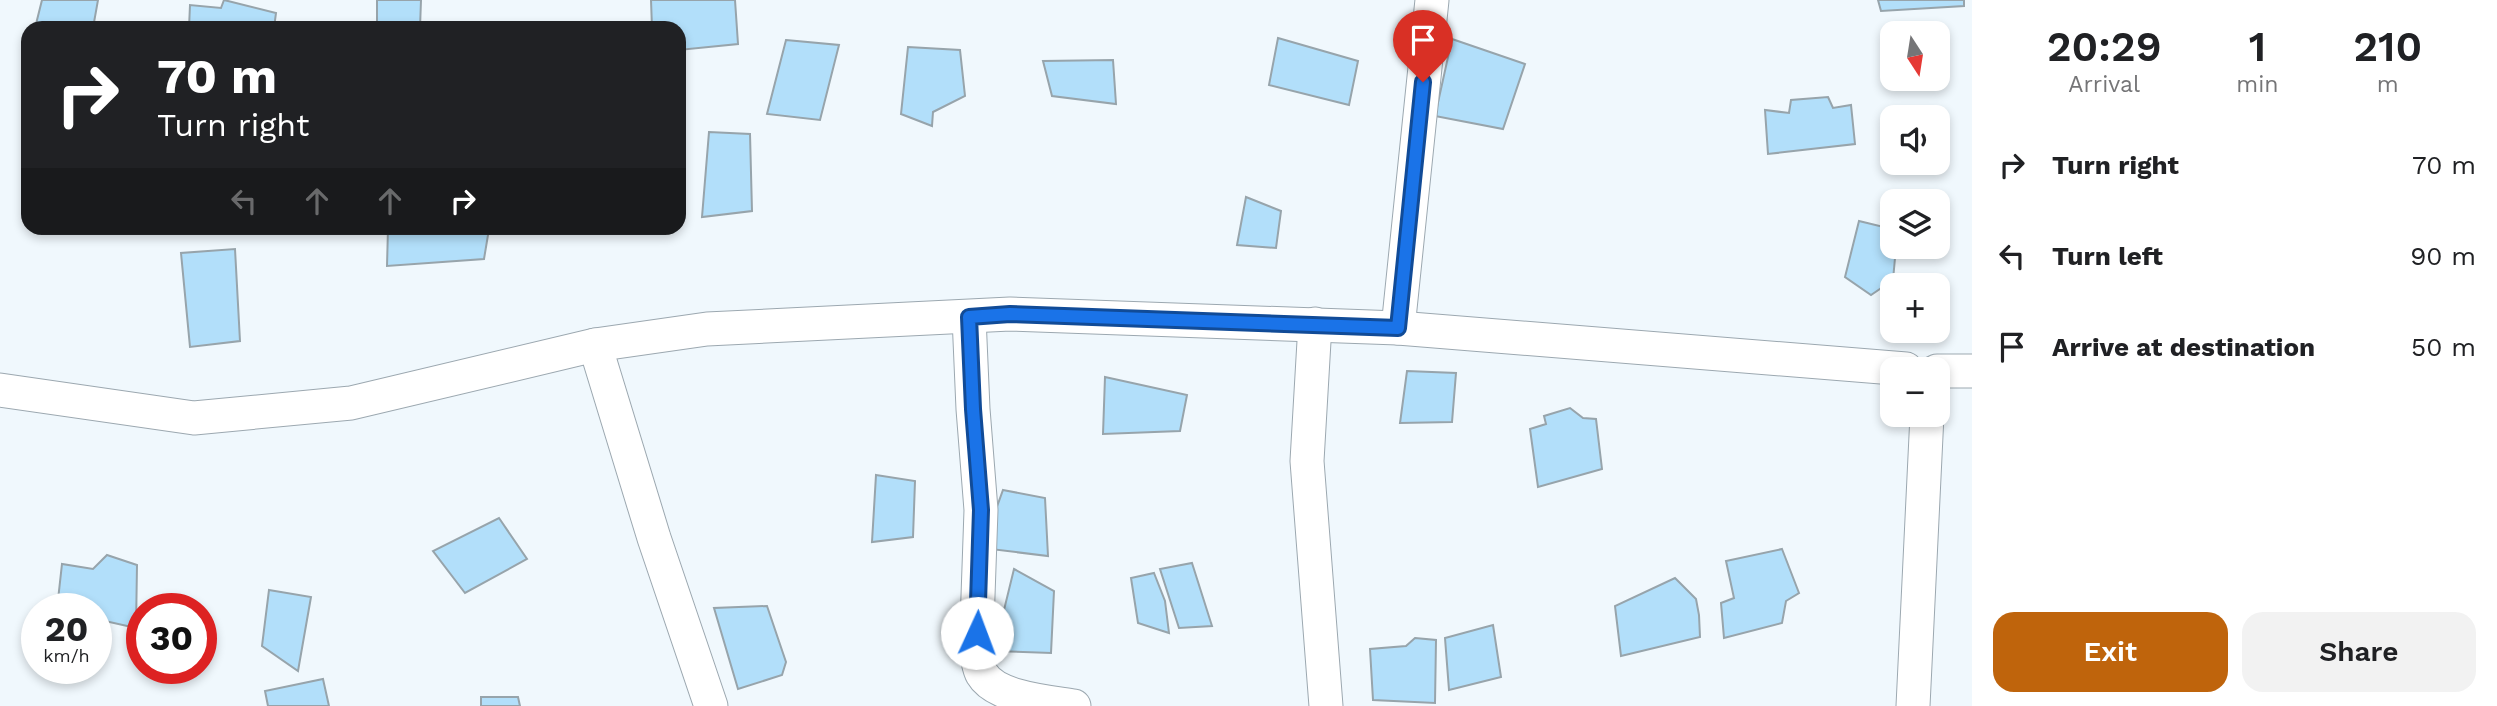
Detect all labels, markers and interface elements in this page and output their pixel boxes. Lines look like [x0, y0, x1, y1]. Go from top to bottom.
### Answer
pin [1393, 10, 1453, 82]
icon: arrive [1404, 21, 1442, 59]
north arrow [1880, 21, 1950, 91]
map controls [1880, 21, 1950, 427]
text: 20:29 [2047, 22, 2162, 71]
text: 1 [2249, 22, 2266, 71]
text: 210 [2353, 22, 2422, 71]
text: 70 m [157, 47, 277, 105]
icon: right [42, 49, 133, 140]
text: Arrival [2068, 71, 2140, 98]
text: min [2236, 71, 2279, 98]
text: m [2377, 71, 2399, 98]
button: sound [1880, 105, 1950, 175]
text: Turn right [157, 106, 309, 144]
icon: right [1993, 146, 2031, 184]
text: Turn right [2052, 150, 2179, 180]
text: 70 m [2412, 150, 2476, 180]
icon: left [225, 182, 263, 220]
icon: ahead [298, 182, 336, 220]
icon: ahead [371, 182, 409, 220]
icon: right [444, 182, 482, 220]
button: layers [1880, 189, 1950, 259]
icon: left [1993, 237, 2031, 275]
text: Turn left [2052, 241, 2163, 271]
text: 90 m [2410, 241, 2476, 271]
button: + [1880, 273, 1950, 343]
icon: arrive [1993, 328, 2031, 366]
text: Arrive at destination [2052, 332, 2315, 362]
text: 50 m [2411, 332, 2476, 362]
button: − [1880, 357, 1950, 427]
speed limit sign: 30 [126, 593, 217, 684]
position arrow [940, 596, 1014, 670]
text: 20 [45, 608, 88, 650]
button: Exit [1993, 612, 2228, 692]
button: Share [2242, 612, 2476, 692]
text: km/h [43, 645, 90, 666]

